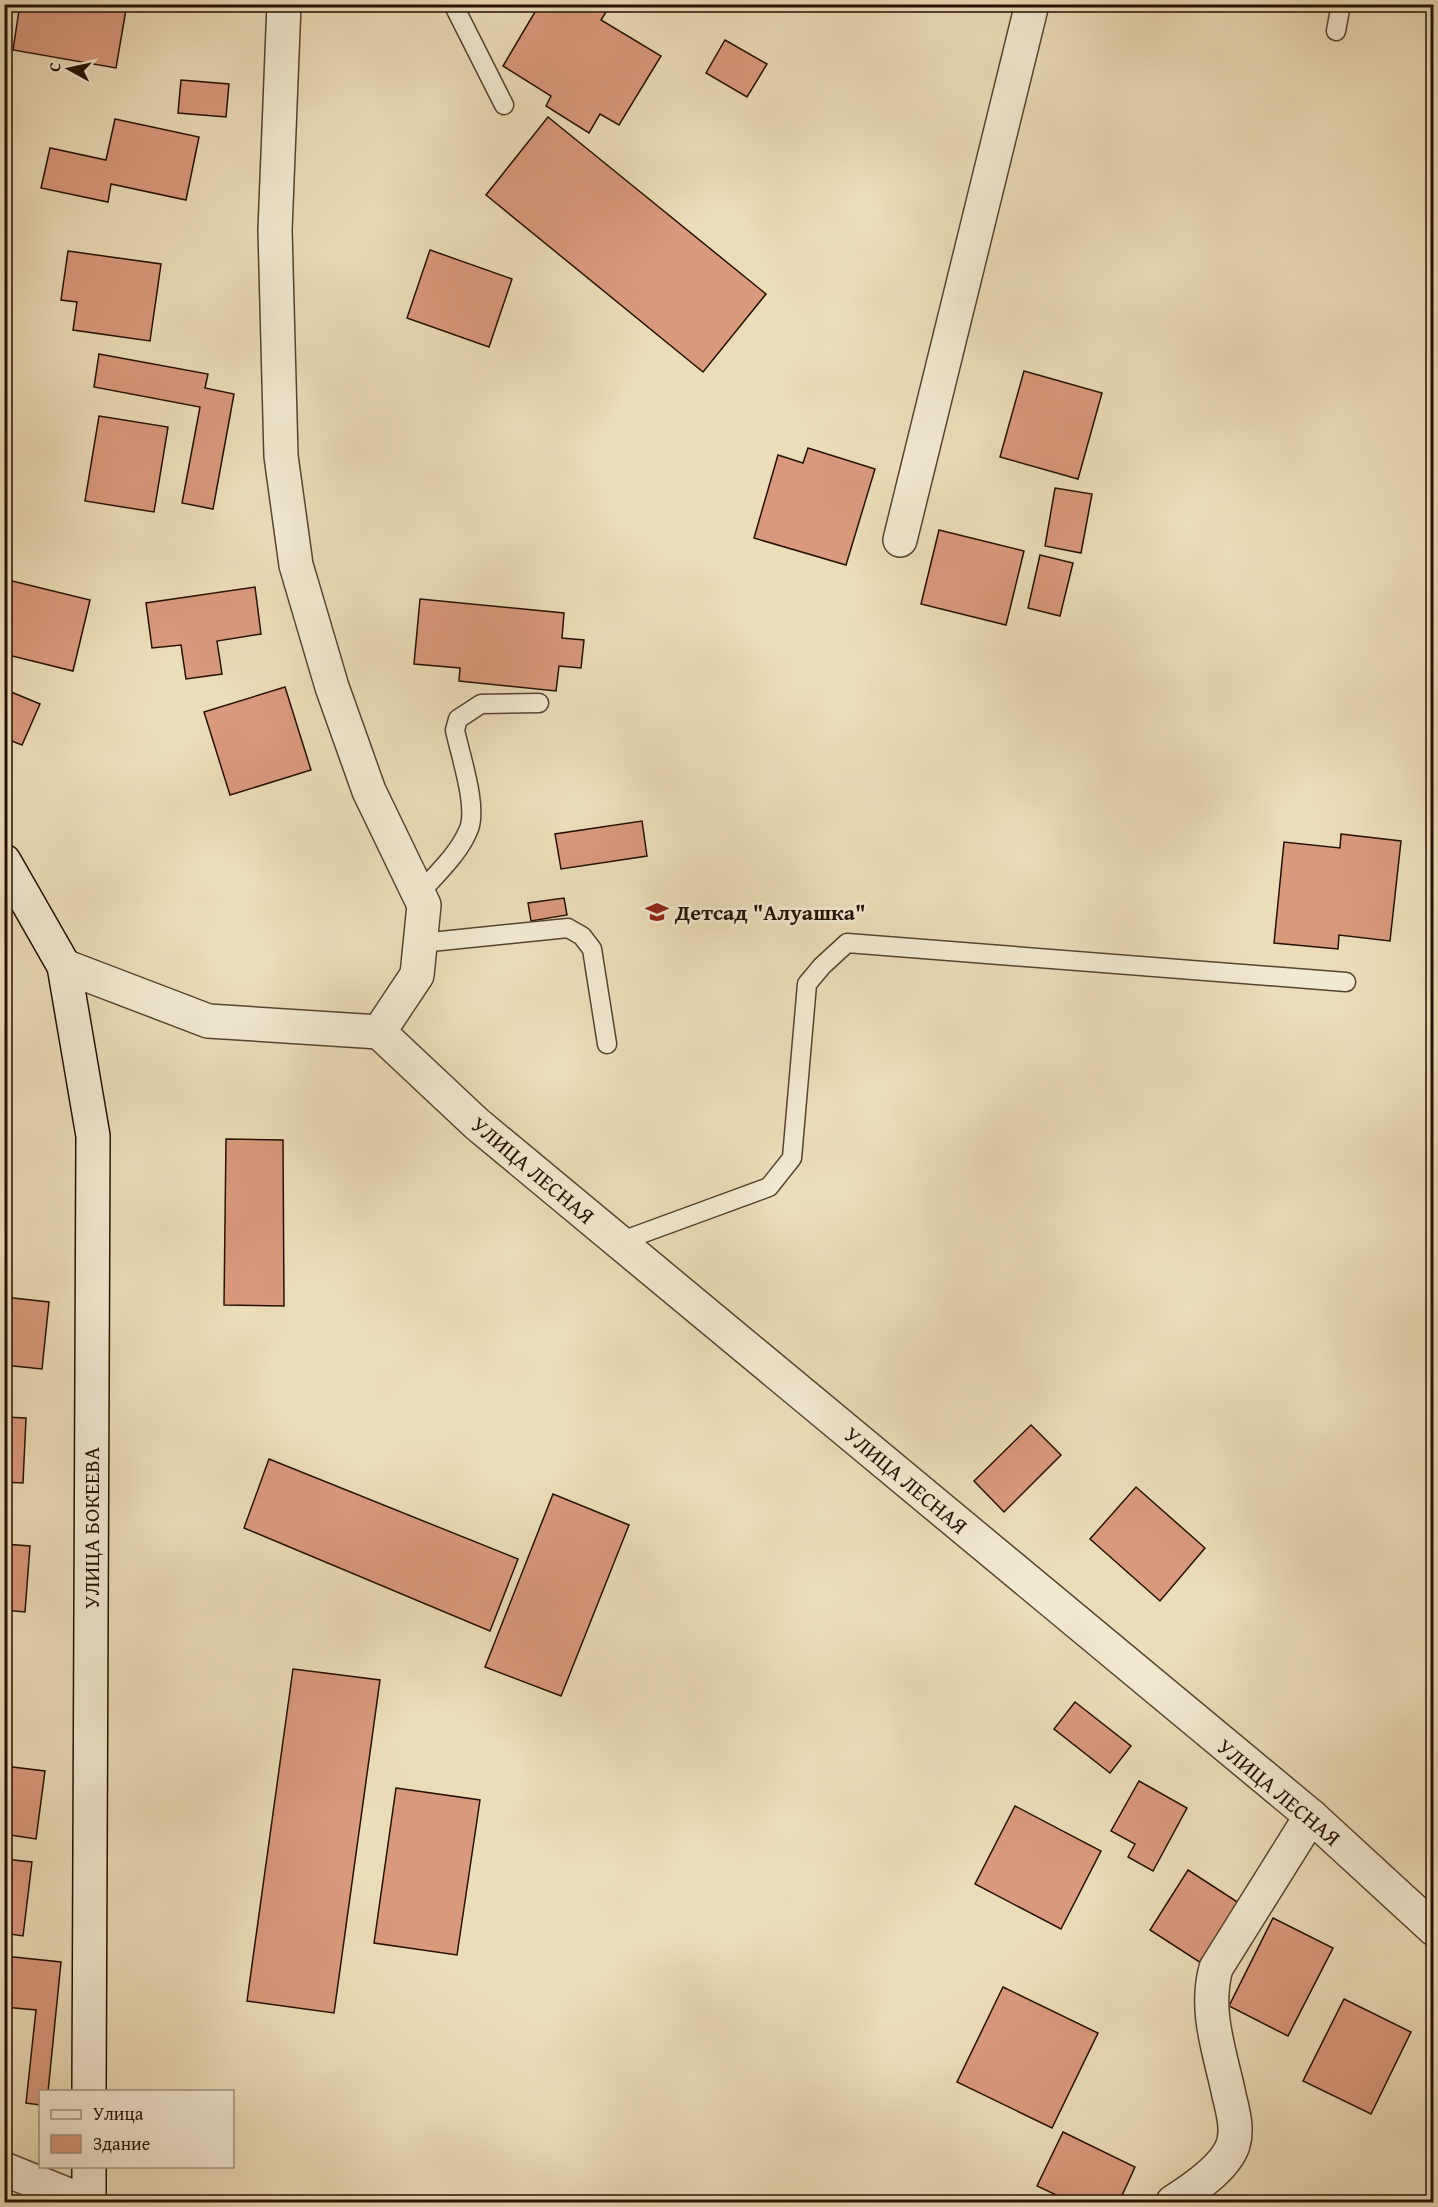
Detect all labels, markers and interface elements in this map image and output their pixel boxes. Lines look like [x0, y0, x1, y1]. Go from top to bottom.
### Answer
north arrow [39, 39, 99, 99]
text: С [42, 61, 67, 73]
place label: Детсад "Алуашка" [674, 896, 866, 928]
school or university icon: Детсад "Алуашка" [644, 899, 670, 925]
street label: УЛИЦА ЛЕСНАЯ [464, 1109, 602, 1231]
street label: УЛИЦА ЛЕСНАЯ [837, 1419, 975, 1541]
street label: УЛИЦА БОКЕЕВА [75, 1446, 107, 1609]
street label: УЛИЦА ЛЕСНАЯ [1210, 1731, 1348, 1853]
legend [39, 2090, 234, 2168]
text: Улица [93, 2100, 144, 2127]
text: Здание [93, 2130, 150, 2157]

